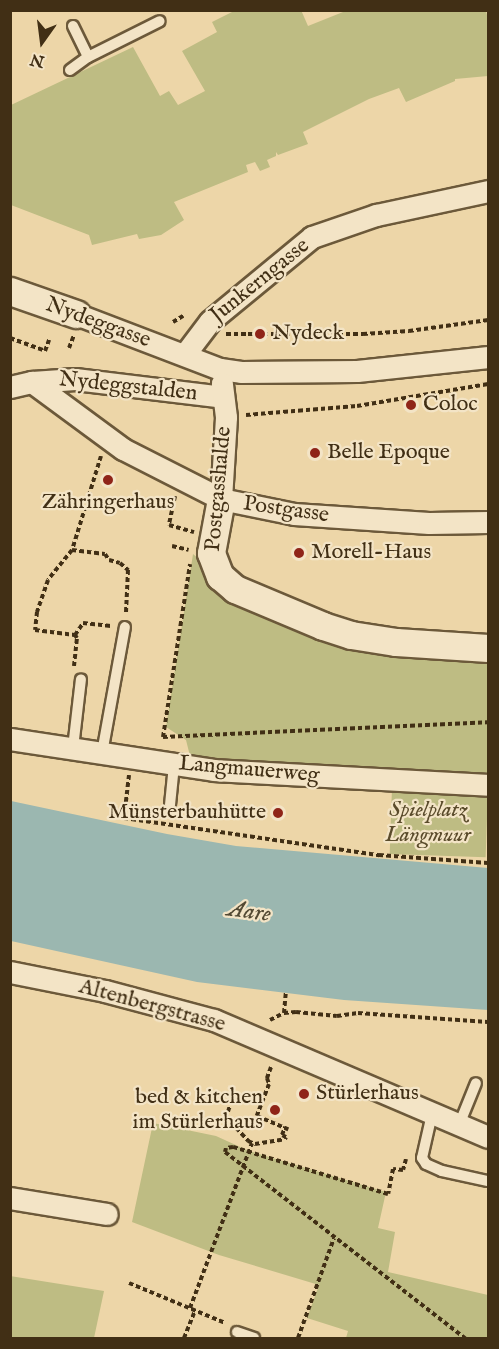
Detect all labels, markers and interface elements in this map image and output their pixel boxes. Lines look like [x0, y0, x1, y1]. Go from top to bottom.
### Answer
north arrow [12, 12, 72, 72]
text: N [29, 48, 47, 71]
street label: Junkerngasse [205, 233, 315, 329]
street label: Nydeggasse [42, 292, 154, 354]
place label: Nydeck [272, 321, 344, 347]
marker: Nydeck [253, 327, 267, 341]
street label: Nydeggstalden [58, 367, 198, 407]
place label: Coloc [423, 392, 478, 418]
marker: Coloc [404, 398, 418, 412]
street label: Postgasshalde [200, 425, 238, 553]
place label: Belle Epoque [327, 440, 450, 466]
marker: Belle Epoque [308, 446, 322, 460]
marker: Zähringerhaus [101, 473, 115, 487]
place label: Zähringerhaus [42, 490, 174, 516]
street label: Postgasse [241, 491, 331, 529]
place label: Morell-Haus [311, 540, 431, 566]
marker: Morell-Haus [292, 546, 306, 560]
street label: Langmauerweg [177, 751, 321, 789]
park label: Spielplatz Längmuur [385, 797, 471, 848]
place label: Münsterbauhütte [108, 800, 266, 826]
marker: Münsterbauhütte [271, 806, 285, 820]
water label: Aare [226, 895, 272, 929]
street label: Altenbergstrasse [76, 974, 228, 1038]
place label: Stürlerhaus [316, 1081, 419, 1107]
place label: bed & kitchen im Stürlerhaus [133, 1084, 263, 1136]
marker: Stürlerhaus [297, 1087, 311, 1101]
marker: bed & kitchen im Stürlerhaus [268, 1103, 282, 1117]

